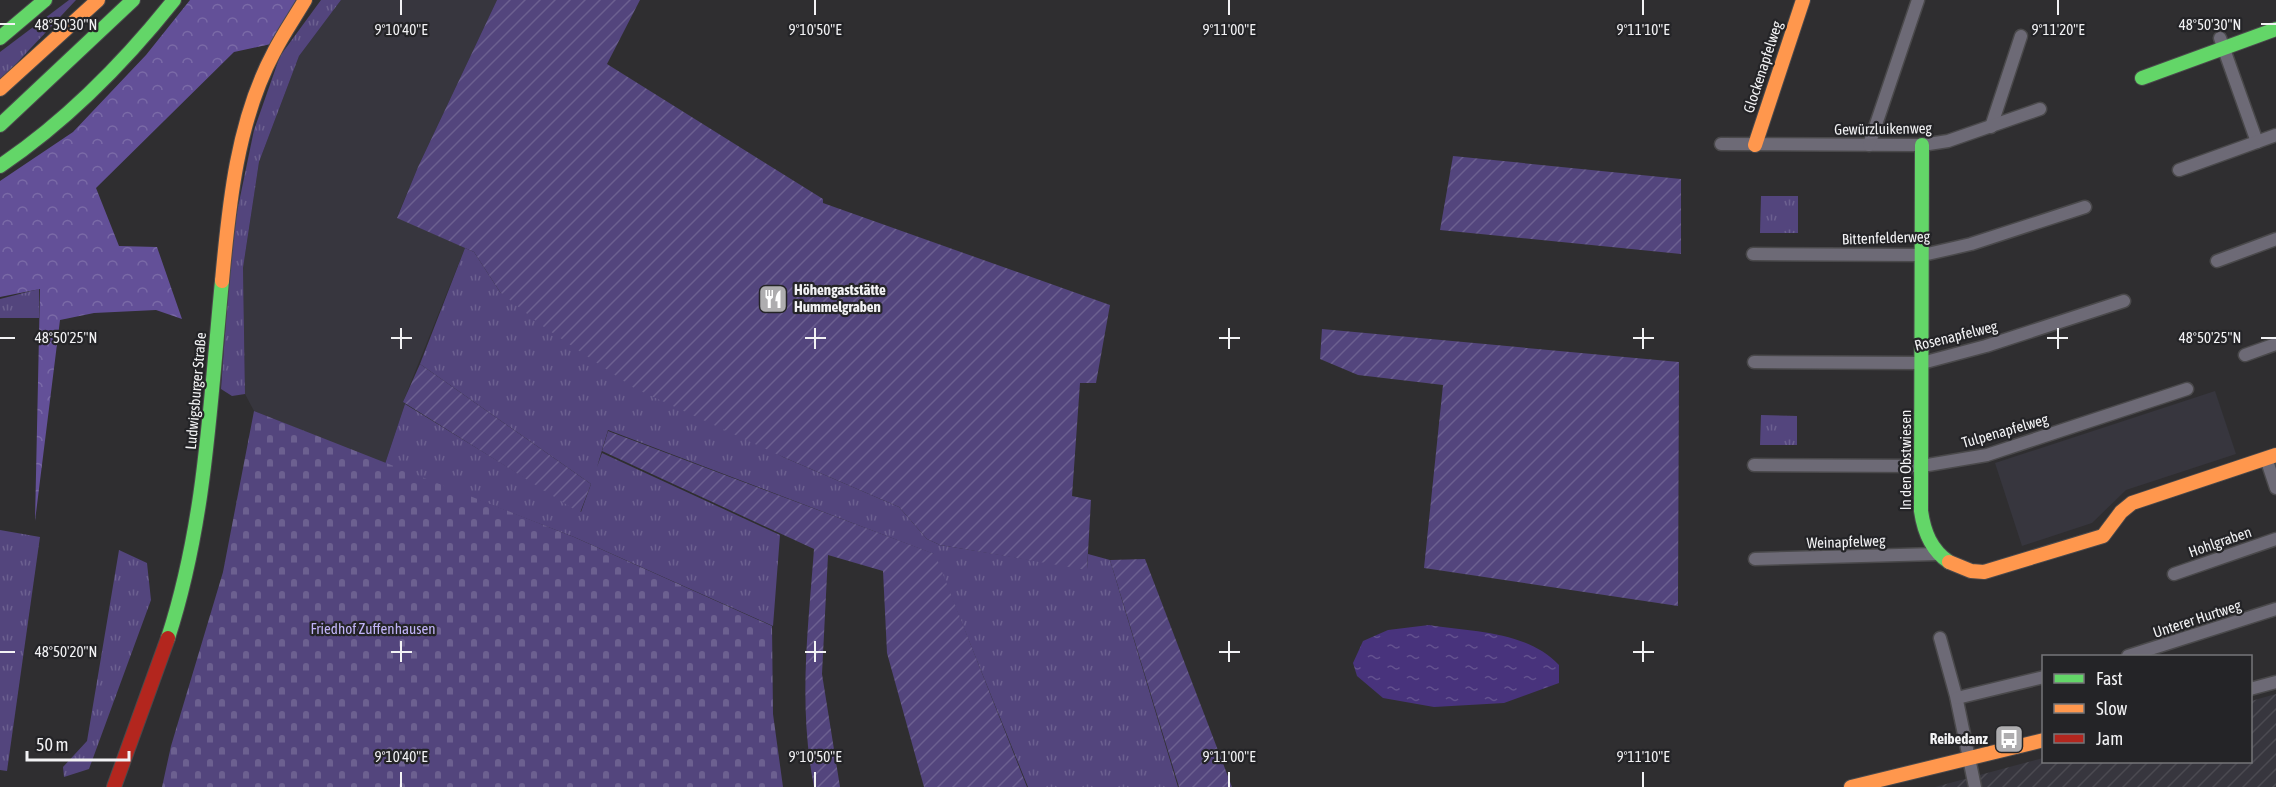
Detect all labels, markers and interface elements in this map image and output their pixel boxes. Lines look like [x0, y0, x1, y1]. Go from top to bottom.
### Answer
text: 48°50'30"N [35, 16, 97, 33]
text: 48°50'30"N [2179, 16, 2241, 33]
street label: Glockenapfelweg [1740, 18, 1786, 115]
text: 9°10'40"E [374, 21, 428, 38]
text: 9°10'50"E [788, 21, 842, 38]
text: 9°11'00"E [1202, 21, 1256, 38]
text: 9°11'10"E [1616, 21, 1670, 38]
text: 9°11'20"E [2031, 21, 2085, 38]
street label: Gewürzluikenweg [1834, 119, 1933, 138]
street label: Bittenfelderweg [1842, 227, 1931, 248]
place label: Höhengaststätte Hummelgraben [794, 281, 886, 315]
restaurant icon: Höhengaststätte Hummelgraben [757, 283, 789, 315]
street label: Rosenapfelweg [1913, 317, 2000, 354]
text: 48°50'25"N [35, 329, 97, 346]
text: 48°50'25"N [2179, 329, 2241, 346]
street label: Ludwigsburger Straße [182, 331, 209, 450]
street label: In den Obstwiesen [1897, 410, 1914, 510]
street label: Tulpenapfelweg [1960, 410, 2051, 451]
street label: Hohlgraben [2186, 523, 2254, 560]
street label: Weinapfelweg [1806, 532, 1886, 551]
street label: Unterer Hurtweg [2151, 596, 2243, 641]
park label: Friedhof Zuffenhausen [310, 620, 436, 637]
text: 48°50'20"N [35, 643, 97, 660]
legend [2042, 655, 2252, 763]
text: Fast [2096, 668, 2123, 689]
text: Slow [2096, 698, 2127, 719]
bus stop icon: Reibedanz [1993, 723, 2025, 755]
scale bar [27, 724, 129, 762]
text: Jam [2096, 728, 2123, 749]
place label: Reibedanz [1930, 730, 1989, 747]
text: 50 m [36, 734, 68, 755]
text: 9°10'40"E [374, 748, 428, 765]
text: 9°10'50"E [788, 748, 842, 765]
text: 9°11'00"E [1202, 748, 1256, 765]
text: 9°11'10"E [1616, 748, 1670, 765]

